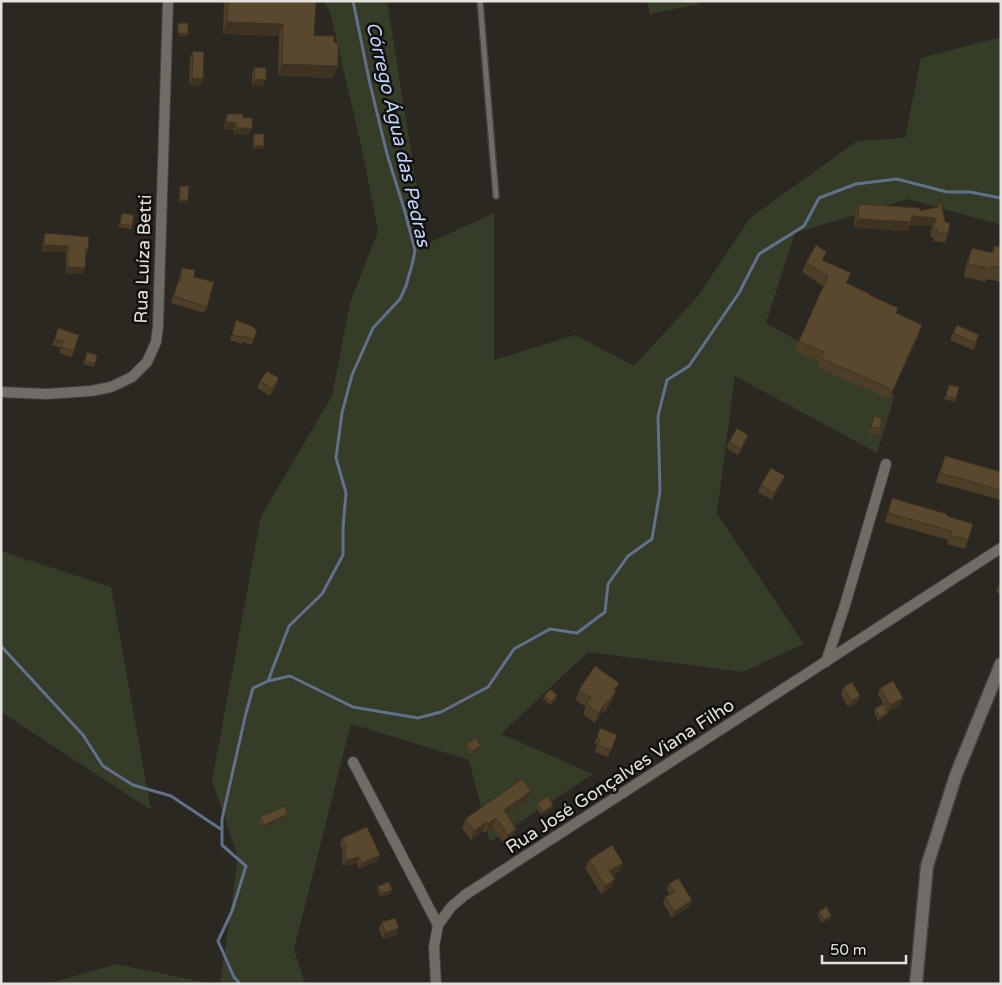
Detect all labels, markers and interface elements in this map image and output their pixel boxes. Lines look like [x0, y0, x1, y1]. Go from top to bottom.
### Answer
water label: Córrego Água das Pedras [361, 20, 435, 251]
street label: Rua Luíza Betti [130, 194, 156, 324]
street label: Rua José Gonçalves Viana Filho [501, 694, 739, 858]
scale bar [822, 932, 906, 964]
text: 50 m [830, 941, 867, 959]

